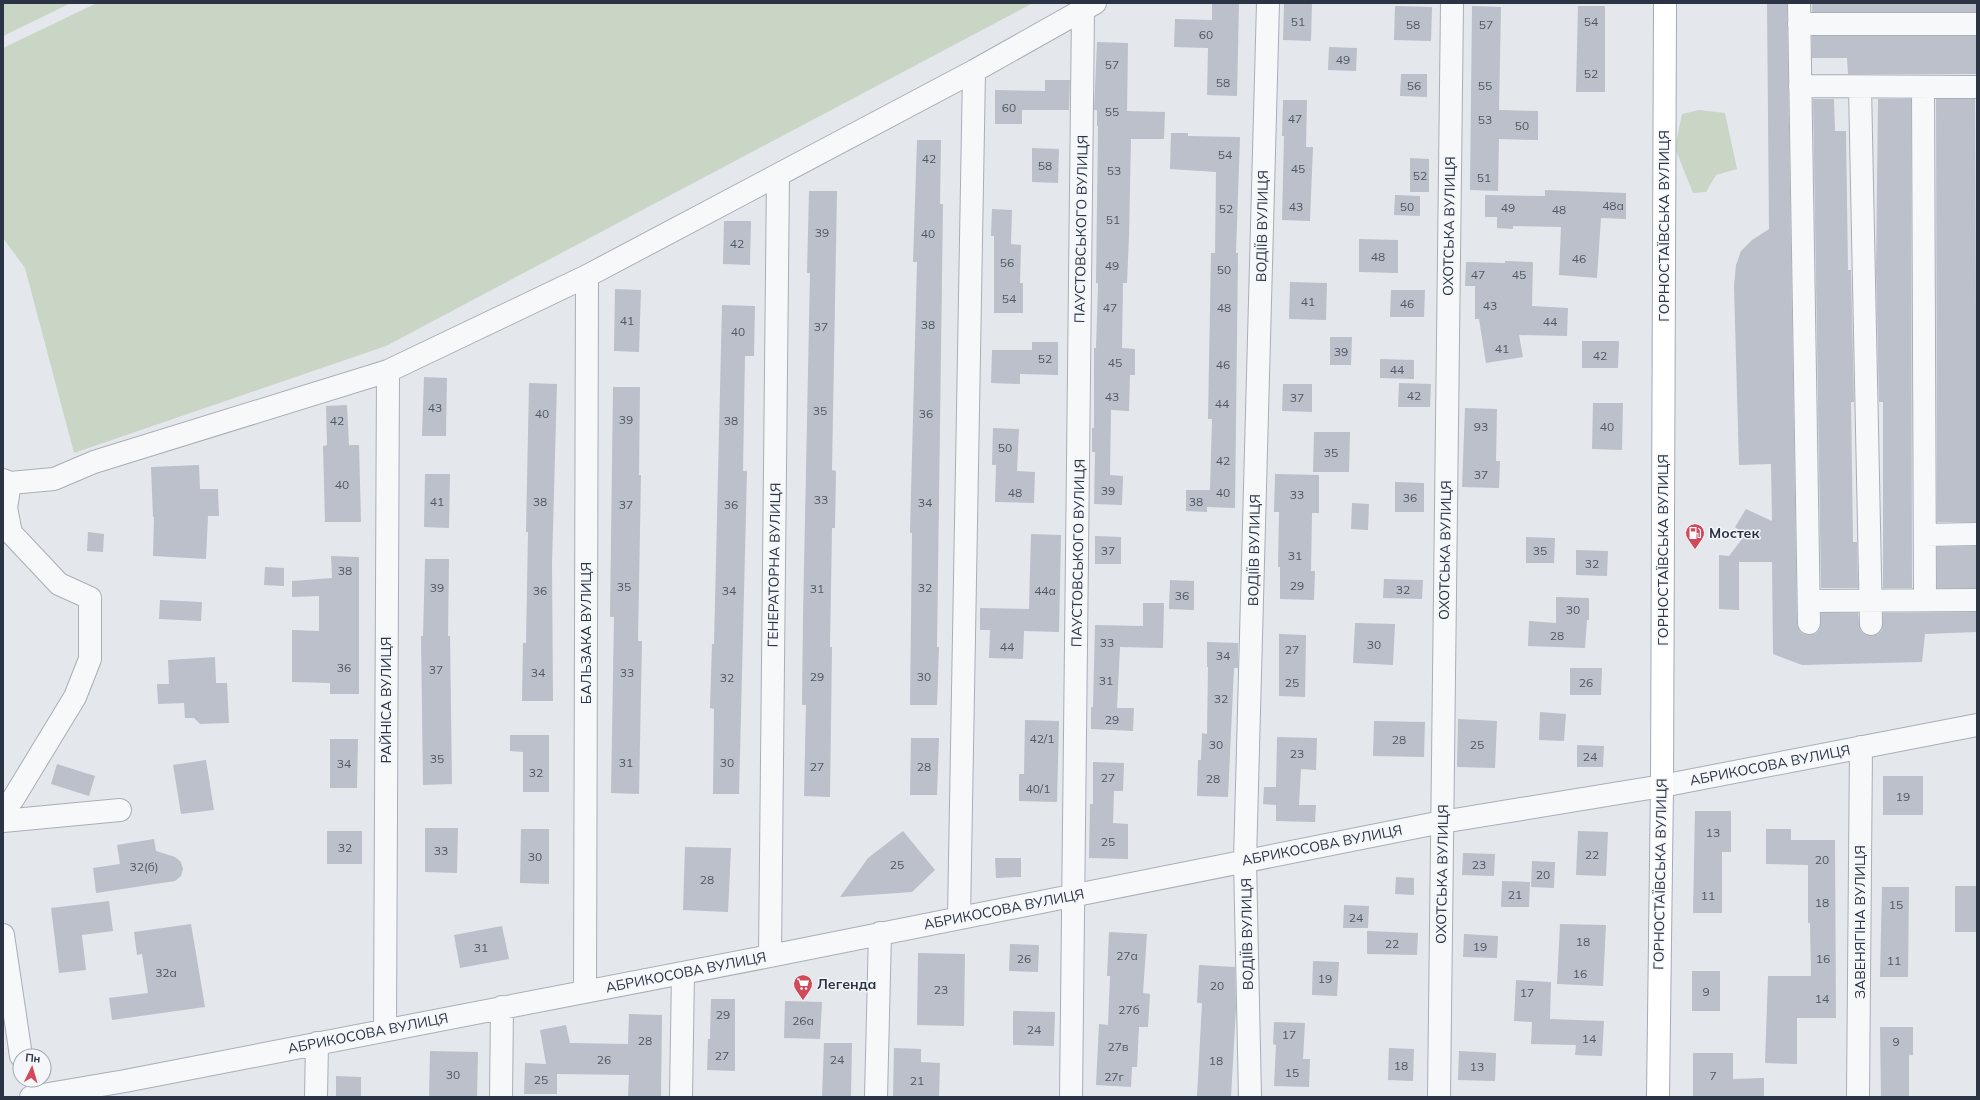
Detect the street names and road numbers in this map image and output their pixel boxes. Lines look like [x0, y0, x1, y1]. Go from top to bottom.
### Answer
street label: ГОРНОСТАЇВСЬКА ВУЛИЦЯ [1655, 130, 1673, 322]
street label: ПАУСТОВСЬКОГО ВУЛИЦЯ [1070, 135, 1092, 323]
street label: ОХОТСЬКА ВУЛИЦЯ [1439, 156, 1459, 296]
street label: ВОДІЇВ ВУЛИЦЯ [1252, 170, 1272, 282]
street label: ГОРНОСТАЇВСЬКА ВУЛИЦЯ [1654, 454, 1672, 646]
street label: ПАУСТОВСЬКОГО ВУЛИЦЯ [1067, 459, 1089, 647]
street label: ОХОТСЬКА ВУЛИЦЯ [1435, 480, 1455, 620]
street label: ГЕНЕРАТОРНА ВУЛИЦЯ [764, 482, 784, 648]
street label: ВОДІЇВ ВУЛИЦЯ [1244, 494, 1264, 606]
street label: БАЛЬЗАКА ВУЛИЦЯ [577, 562, 595, 704]
street label: РАЙНІСА ВУЛИЦЯ [377, 637, 395, 763]
street label: АБРИКОСОВА ВУЛИЦЯ [1688, 741, 1852, 789]
street label: ГОРНОСТАЇВСЬКА ВУЛИЦЯ [1649, 778, 1671, 970]
street label: ОХОТСЬКА ВУЛИЦЯ [1432, 804, 1452, 944]
street label: АБРИКОСОВА ВУЛИЦЯ [1240, 821, 1404, 869]
street label: ЗАВЕНЯГІНА ВУЛИЦЯ [1851, 845, 1869, 999]
street label: ВОДІЇВ ВУЛИЦЯ [1237, 878, 1257, 990]
street label: АБРИКОСОВА ВУЛИЦЯ [922, 885, 1086, 933]
street label: АБРИКОСОВА ВУЛИЦЯ [604, 948, 768, 996]
street label: АБРИКОСОВА ВУЛИЦЯ [286, 1009, 450, 1057]

